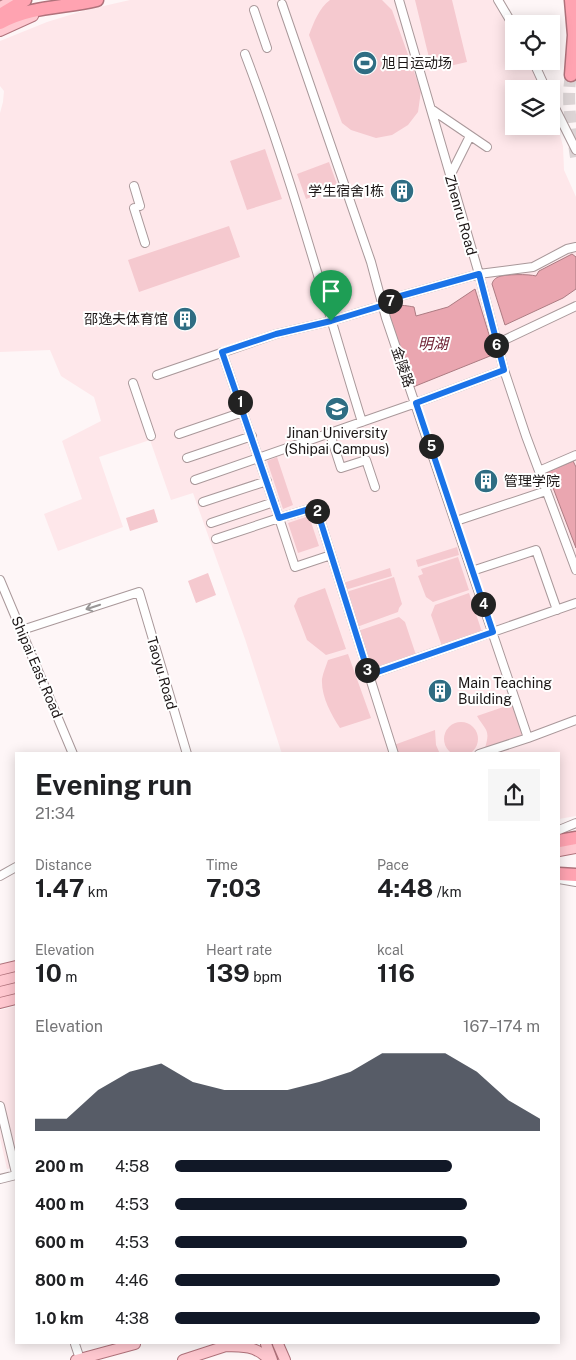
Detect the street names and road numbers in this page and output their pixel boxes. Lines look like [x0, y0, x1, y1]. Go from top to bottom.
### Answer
street label: Zhenru Road [442, 173, 480, 257]
street label: 金陵路 [389, 345, 417, 389]
street label: Shipai East Road [8, 614, 66, 720]
street label: Taoyu Road [144, 635, 180, 711]

